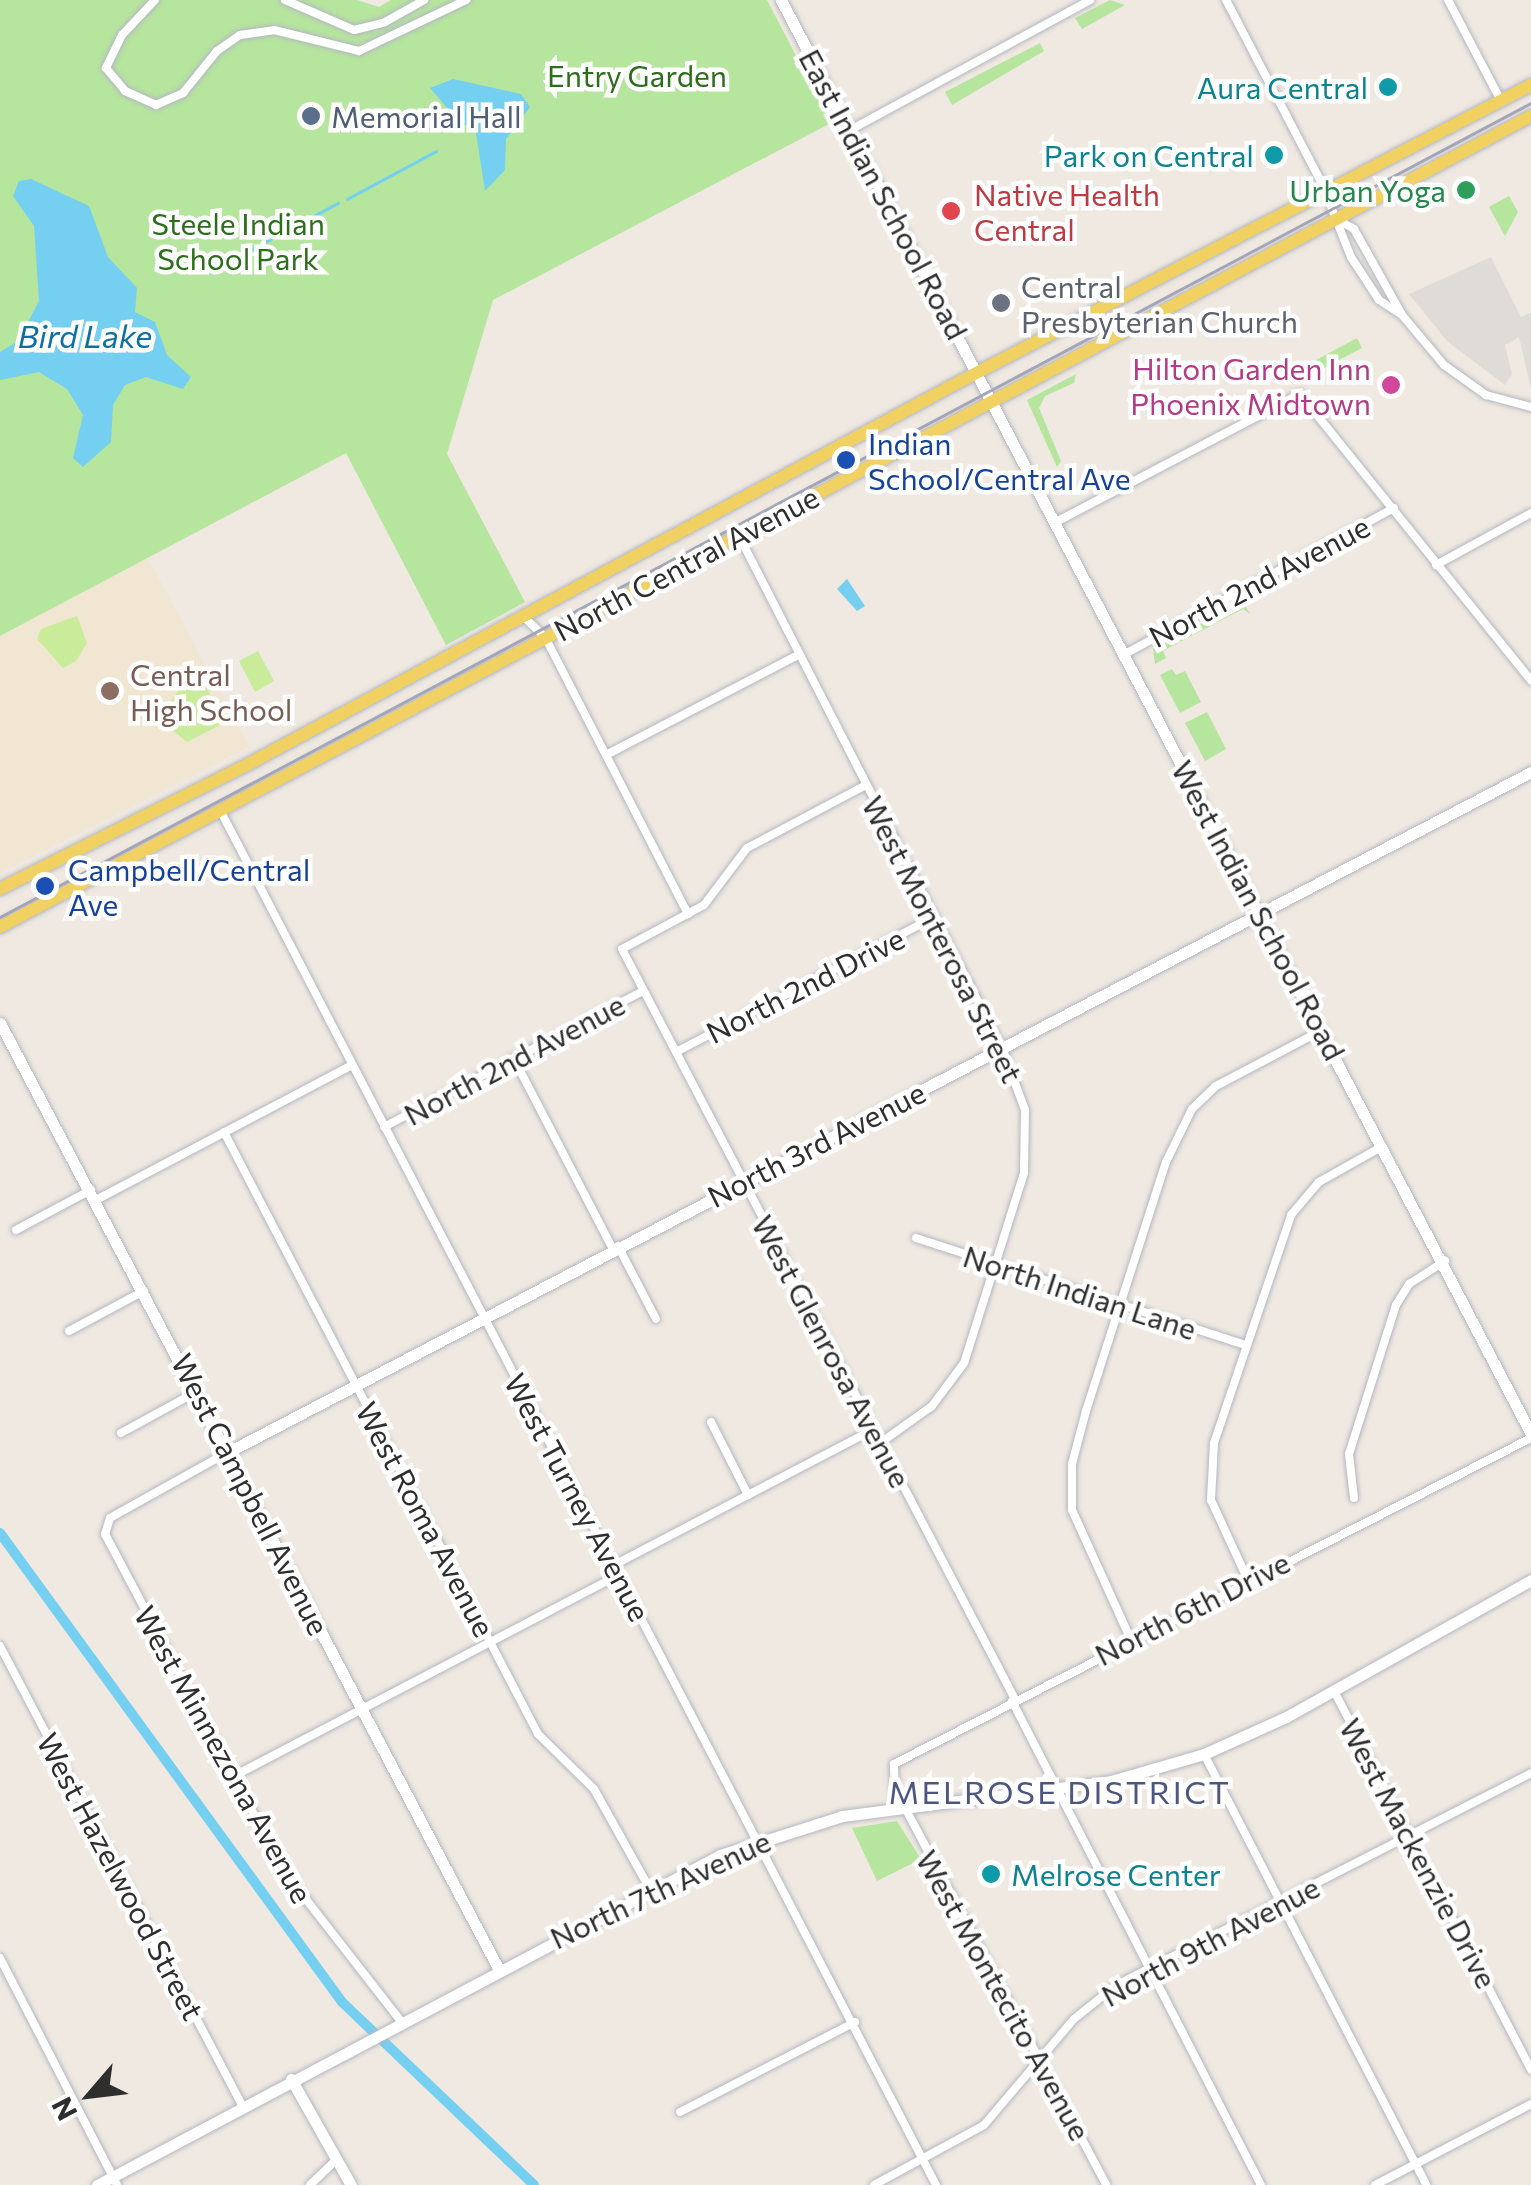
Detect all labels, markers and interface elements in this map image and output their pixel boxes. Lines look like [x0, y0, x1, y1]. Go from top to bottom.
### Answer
street label: East Indian School Road [792, 43, 976, 345]
park label: Entry Garden [547, 57, 727, 93]
place label: Aura Central [1197, 69, 1368, 105]
marker: Aura Central [1377, 76, 1399, 98]
place label: Memorial Hall [331, 98, 522, 134]
marker: Memorial Hall [300, 105, 322, 127]
place label: Park on Central [1044, 137, 1254, 173]
marker: Park on Central [1263, 144, 1285, 166]
place label: Urban Yoga [1289, 172, 1446, 208]
place label: Native Health Central [974, 176, 1160, 246]
marker: Urban Yoga [1455, 179, 1477, 201]
marker: Native Health Central [938, 198, 964, 224]
park label: Steele Indian School Park [151, 205, 325, 276]
place label: Central Presbyterian Church [1021, 268, 1298, 338]
marker: Central Presbyterian Church [990, 292, 1012, 314]
water label: Bird Lake [18, 316, 152, 354]
place label: Hilton Garden Inn Phoenix Midtown [1130, 350, 1371, 420]
marker: Hilton Garden Inn Phoenix Midtown [1380, 374, 1402, 396]
place label: Indian School/Central Ave [868, 425, 1130, 496]
marker: Indian School/Central Ave [833, 447, 859, 473]
street label: North Central Avenue [548, 478, 824, 648]
street label: North 2nd Avenue [1143, 508, 1375, 654]
place label: Central High School [130, 656, 292, 726]
marker: Central High School [99, 680, 121, 702]
street label: West Indian School Road [1165, 754, 1353, 1066]
street label: West Monterosa Street [855, 790, 1031, 1088]
place label: Campbell/Central Ave [68, 851, 310, 922]
marker: Campbell/Central Ave [32, 873, 58, 899]
street label: North 2nd Drive [700, 920, 910, 1050]
street label: North 2nd Avenue [398, 986, 630, 1132]
street label: North 3rd Avenue [701, 1074, 931, 1214]
street label: West Glenrosa Avenue [745, 1209, 919, 1493]
street label: North Indian Lane [959, 1237, 1201, 1347]
street label: West Campbell Avenue [164, 1347, 338, 1641]
street label: West Turney Avenue [497, 1367, 659, 1627]
street label: West Roma Avenue [349, 1396, 503, 1642]
street label: North 6th Drive [1089, 1543, 1295, 1673]
street label: West Minnezona Avenue [127, 1599, 321, 1909]
street label: West Mackenzie Drive [1333, 1712, 1505, 1994]
street label: West Hazelwood Street [30, 1726, 212, 2026]
district label: MELROSE DISTRICT [888, 1772, 1232, 1810]
street label: North 7th Avenue [544, 1822, 776, 1956]
street label: West Montecito Avenue [909, 1844, 1099, 2146]
place label: Melrose Center [1011, 1856, 1221, 1892]
marker: Melrose Center [980, 1863, 1002, 1885]
street label: North 9th Avenue [1095, 1868, 1325, 2014]
north arrow [40, 2045, 140, 2145]
text: N [44, 2092, 83, 2126]

